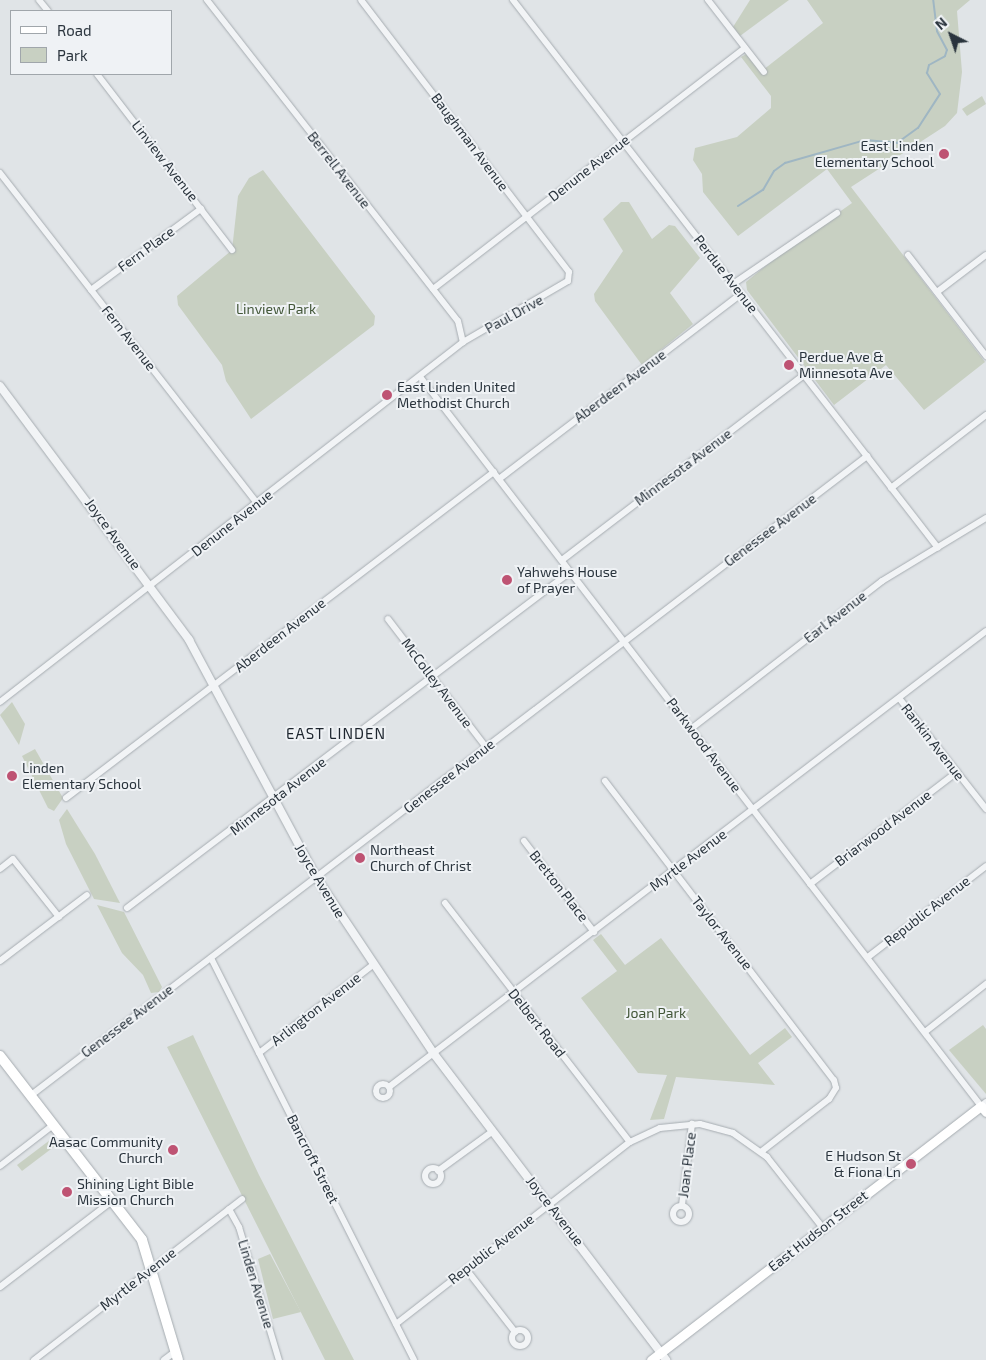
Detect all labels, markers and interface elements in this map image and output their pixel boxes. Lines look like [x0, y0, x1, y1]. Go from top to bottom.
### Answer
legend [10, 10, 172, 75]
north arrow [926, 10, 976, 60]
text: N [931, 14, 950, 33]
text: Road [57, 21, 92, 39]
text: Park [57, 46, 88, 64]
street label: Baughman Avenue [428, 90, 512, 194]
street label: Linview Avenue [128, 117, 202, 205]
street label: Berrell Avenue [304, 128, 374, 212]
street label: Denune Avenue [545, 131, 633, 205]
place label: East Linden Elementary School [815, 138, 934, 170]
marker: East Linden Elementary School [938, 148, 950, 160]
street label: Fern Place [114, 223, 178, 275]
street label: Perdue Avenue [690, 232, 762, 316]
street label: Paul Drive [482, 291, 546, 337]
park label: Linview Park [236, 301, 316, 317]
street label: Fern Avenue [98, 302, 160, 374]
street label: Aberdeen Avenue [571, 346, 669, 426]
place label: Perdue Ave & Minnesota Ave [799, 349, 893, 382]
marker: Perdue Ave & Minnesota Ave [783, 359, 795, 371]
place label: East Linden United Methodist Church [397, 379, 515, 412]
marker: East Linden United Methodist Church [381, 389, 393, 401]
street label: Minnesota Avenue [631, 425, 735, 509]
street label: Denune Avenue [188, 486, 276, 560]
street label: Genessee Avenue [721, 490, 819, 570]
street label: Joyce Avenue [81, 495, 145, 573]
place label: Yahwehs House of Prayer [517, 564, 617, 596]
marker: Yahwehs House of Prayer [501, 574, 513, 586]
street label: Earl Avenue [800, 587, 870, 647]
street label: Aberdeen Avenue [231, 594, 329, 676]
street label: McColley Avenue [398, 635, 476, 731]
street label: Parkwood Avenue [663, 694, 745, 796]
street label: Rankin Avenue [898, 700, 968, 784]
district label: EAST LINDEN [284, 725, 388, 743]
street label: Genessee Avenue [400, 735, 498, 817]
street label: Minnesota Avenue [226, 753, 330, 839]
place label: Linden Elementary School [22, 760, 141, 792]
marker: Linden Elementary School [6, 770, 18, 782]
street label: Briarwood Avenue [831, 786, 935, 870]
street label: Myrtle Avenue [646, 826, 730, 894]
street label: Joyce Avenue [291, 841, 349, 921]
place label: Northeast Church of Christ [370, 842, 472, 874]
street label: Bretton Place [526, 847, 592, 925]
marker: Northeast Church of Christ [354, 852, 366, 864]
street label: Republic Avenue [881, 872, 973, 950]
street label: Taylor Avenue [688, 892, 756, 974]
street label: Arlington Avenue [268, 969, 364, 1049]
street label: Genessee Avenue [78, 981, 176, 1061]
street label: Delbert Road [505, 985, 569, 1061]
park label: Joan Park [626, 1005, 686, 1021]
street label: Bancroft Street [283, 1112, 343, 1206]
street label: Joan Place [675, 1131, 699, 1199]
place label: Aasac Community Church [49, 1134, 163, 1166]
marker: Aasac Community Church [167, 1144, 179, 1156]
place label: E Hudson St & Fiona Ln [825, 1148, 901, 1180]
marker: E Hudson St & Fiona Ln [905, 1158, 917, 1170]
street label: Joyce Avenue [522, 1173, 588, 1249]
place label: Shining Light Bible Mission Church [77, 1176, 194, 1208]
marker: Shining Light Bible Mission Church [61, 1186, 73, 1198]
street label: East Hudson Street [765, 1187, 871, 1275]
street label: Republic Avenue [445, 1210, 537, 1288]
street label: Linden Avenue [234, 1237, 278, 1331]
street label: Myrtle Avenue [96, 1244, 180, 1314]

